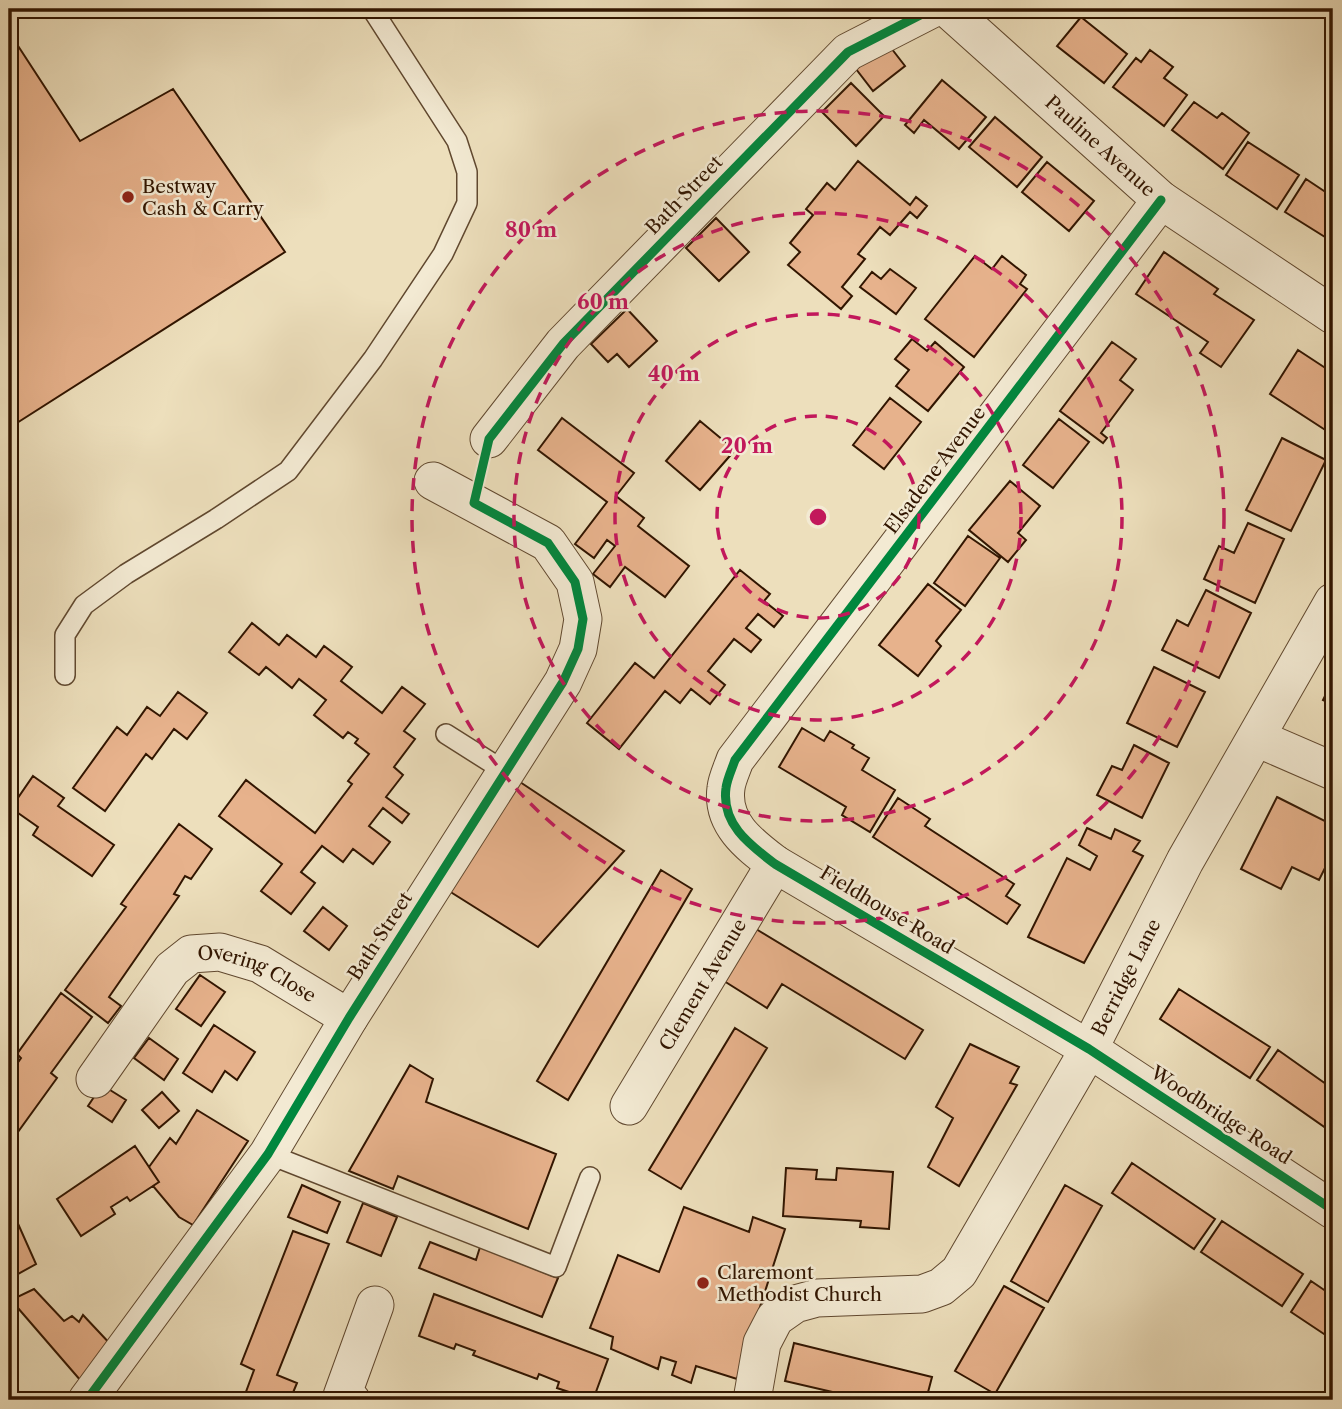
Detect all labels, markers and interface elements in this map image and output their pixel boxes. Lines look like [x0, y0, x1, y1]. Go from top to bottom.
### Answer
street label: Pauline Avenue [1041, 91, 1160, 201]
street label: Bath Street [641, 151, 727, 239]
place label: Bestway Cash & Carry [142, 175, 264, 220]
marker: Bestway Cash & Carry [120, 189, 136, 205]
text: 80 m [505, 217, 557, 242]
text: 60 m [577, 289, 629, 314]
text: 40 m [648, 361, 700, 386]
street label: Elsadene Avenue [880, 402, 990, 538]
text: 20 m [721, 433, 773, 458]
centre of rings [806, 505, 830, 529]
street label: Fieldhouse Road [816, 861, 958, 959]
street label: Bath Street [343, 887, 417, 985]
street label: Clement Avenue [654, 914, 751, 1054]
street label: Berridge Lane [1086, 915, 1165, 1039]
street label: Overing Close [197, 940, 320, 1007]
street label: Woodbridge Road [1145, 1060, 1296, 1169]
place label: Claremont Methodist Church [717, 1261, 882, 1306]
marker: Claremont Methodist Church [695, 1275, 711, 1291]

